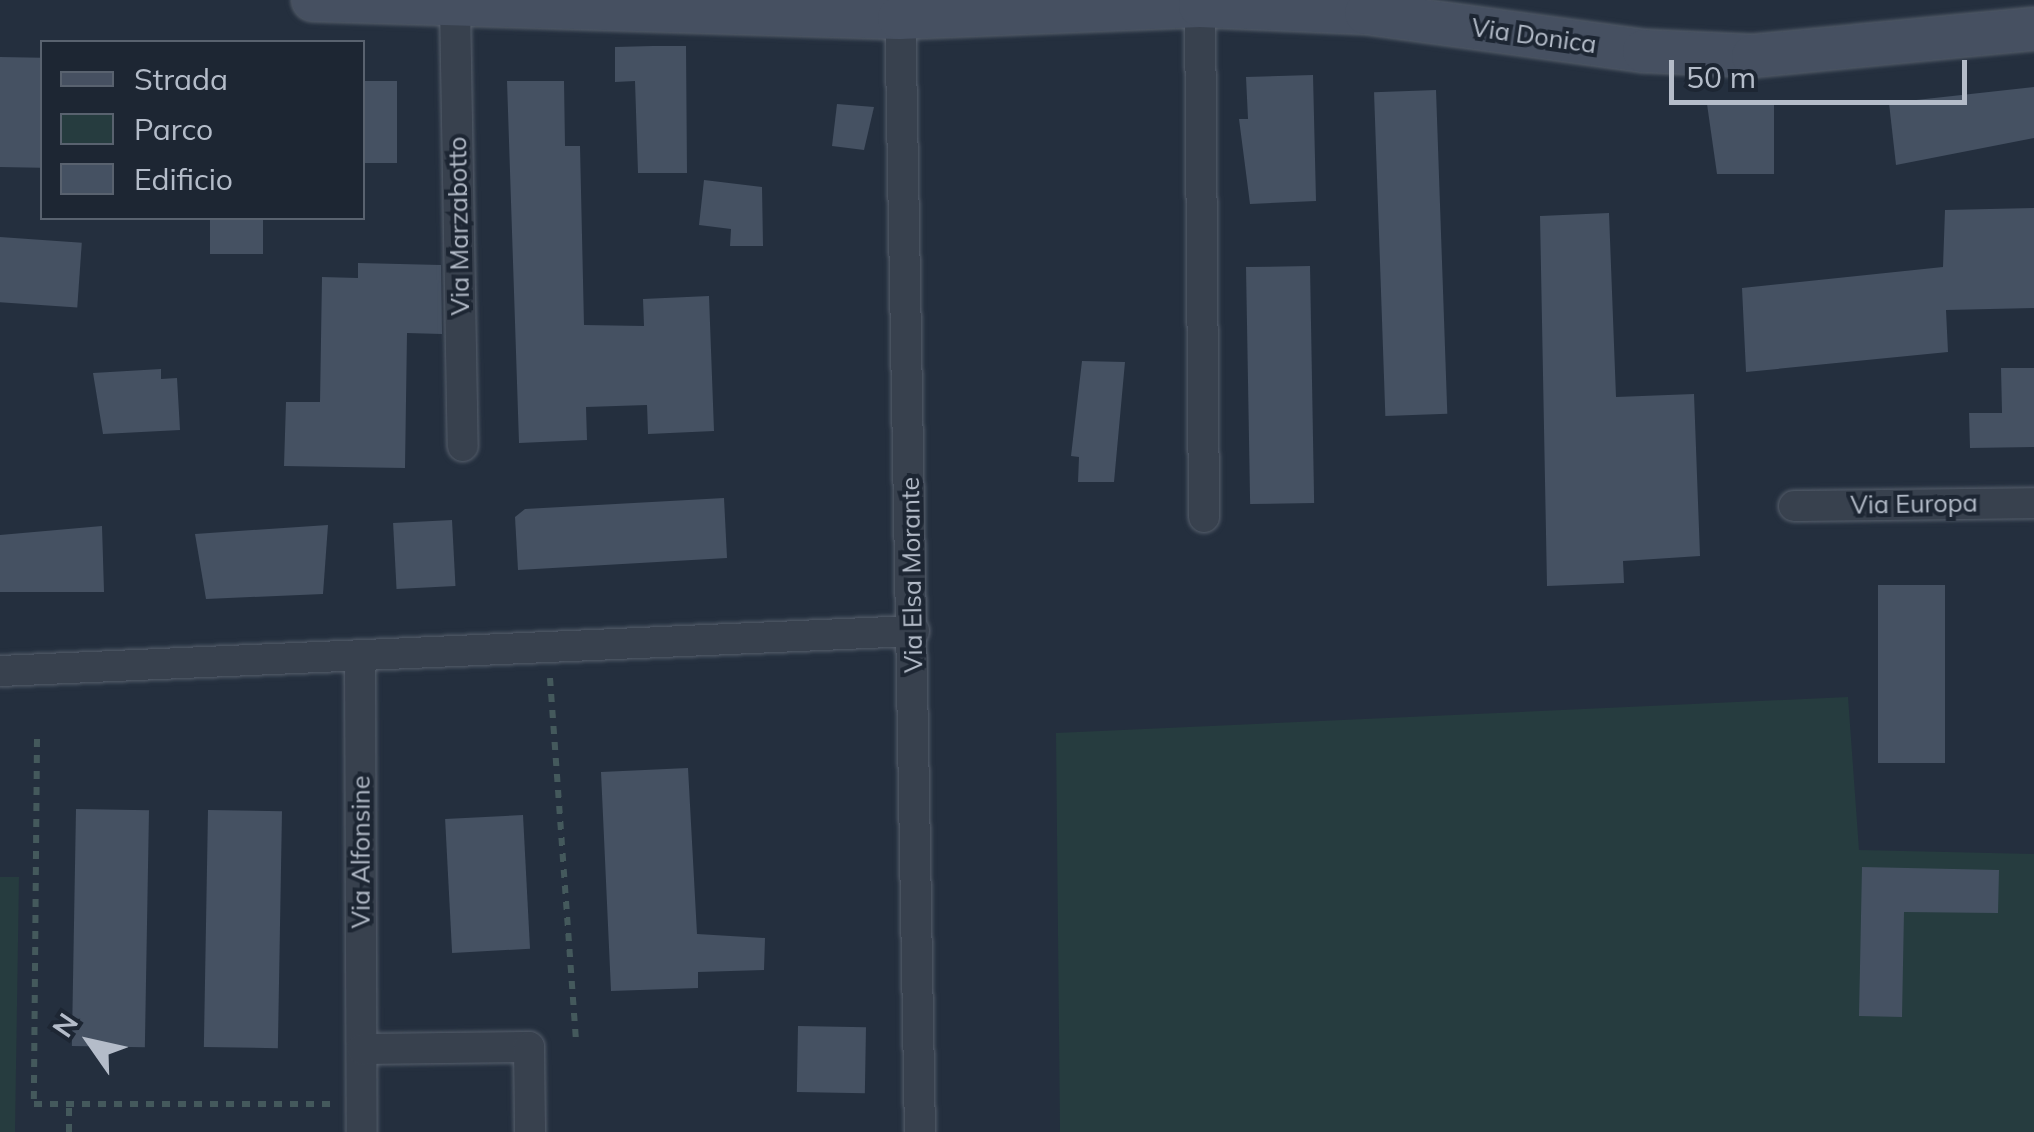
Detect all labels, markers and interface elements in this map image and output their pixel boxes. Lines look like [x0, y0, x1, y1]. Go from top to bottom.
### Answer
street label: Via Donica [1470, 12, 1598, 60]
legend [40, 40, 365, 220]
scale bar [1674, 40, 1972, 102]
text: 50 m [1686, 58, 1756, 96]
text: Strada [134, 60, 228, 98]
text: Parco [134, 110, 213, 148]
street label: Via Marzabotto [442, 136, 476, 316]
text: Edificio [134, 160, 233, 198]
street label: Via Elsa Morante [895, 477, 929, 673]
street label: Via Europa [1850, 488, 1978, 520]
street label: Via Alfonsine [346, 776, 376, 928]
north arrow [40, 992, 140, 1092]
text: N [44, 1006, 85, 1044]

